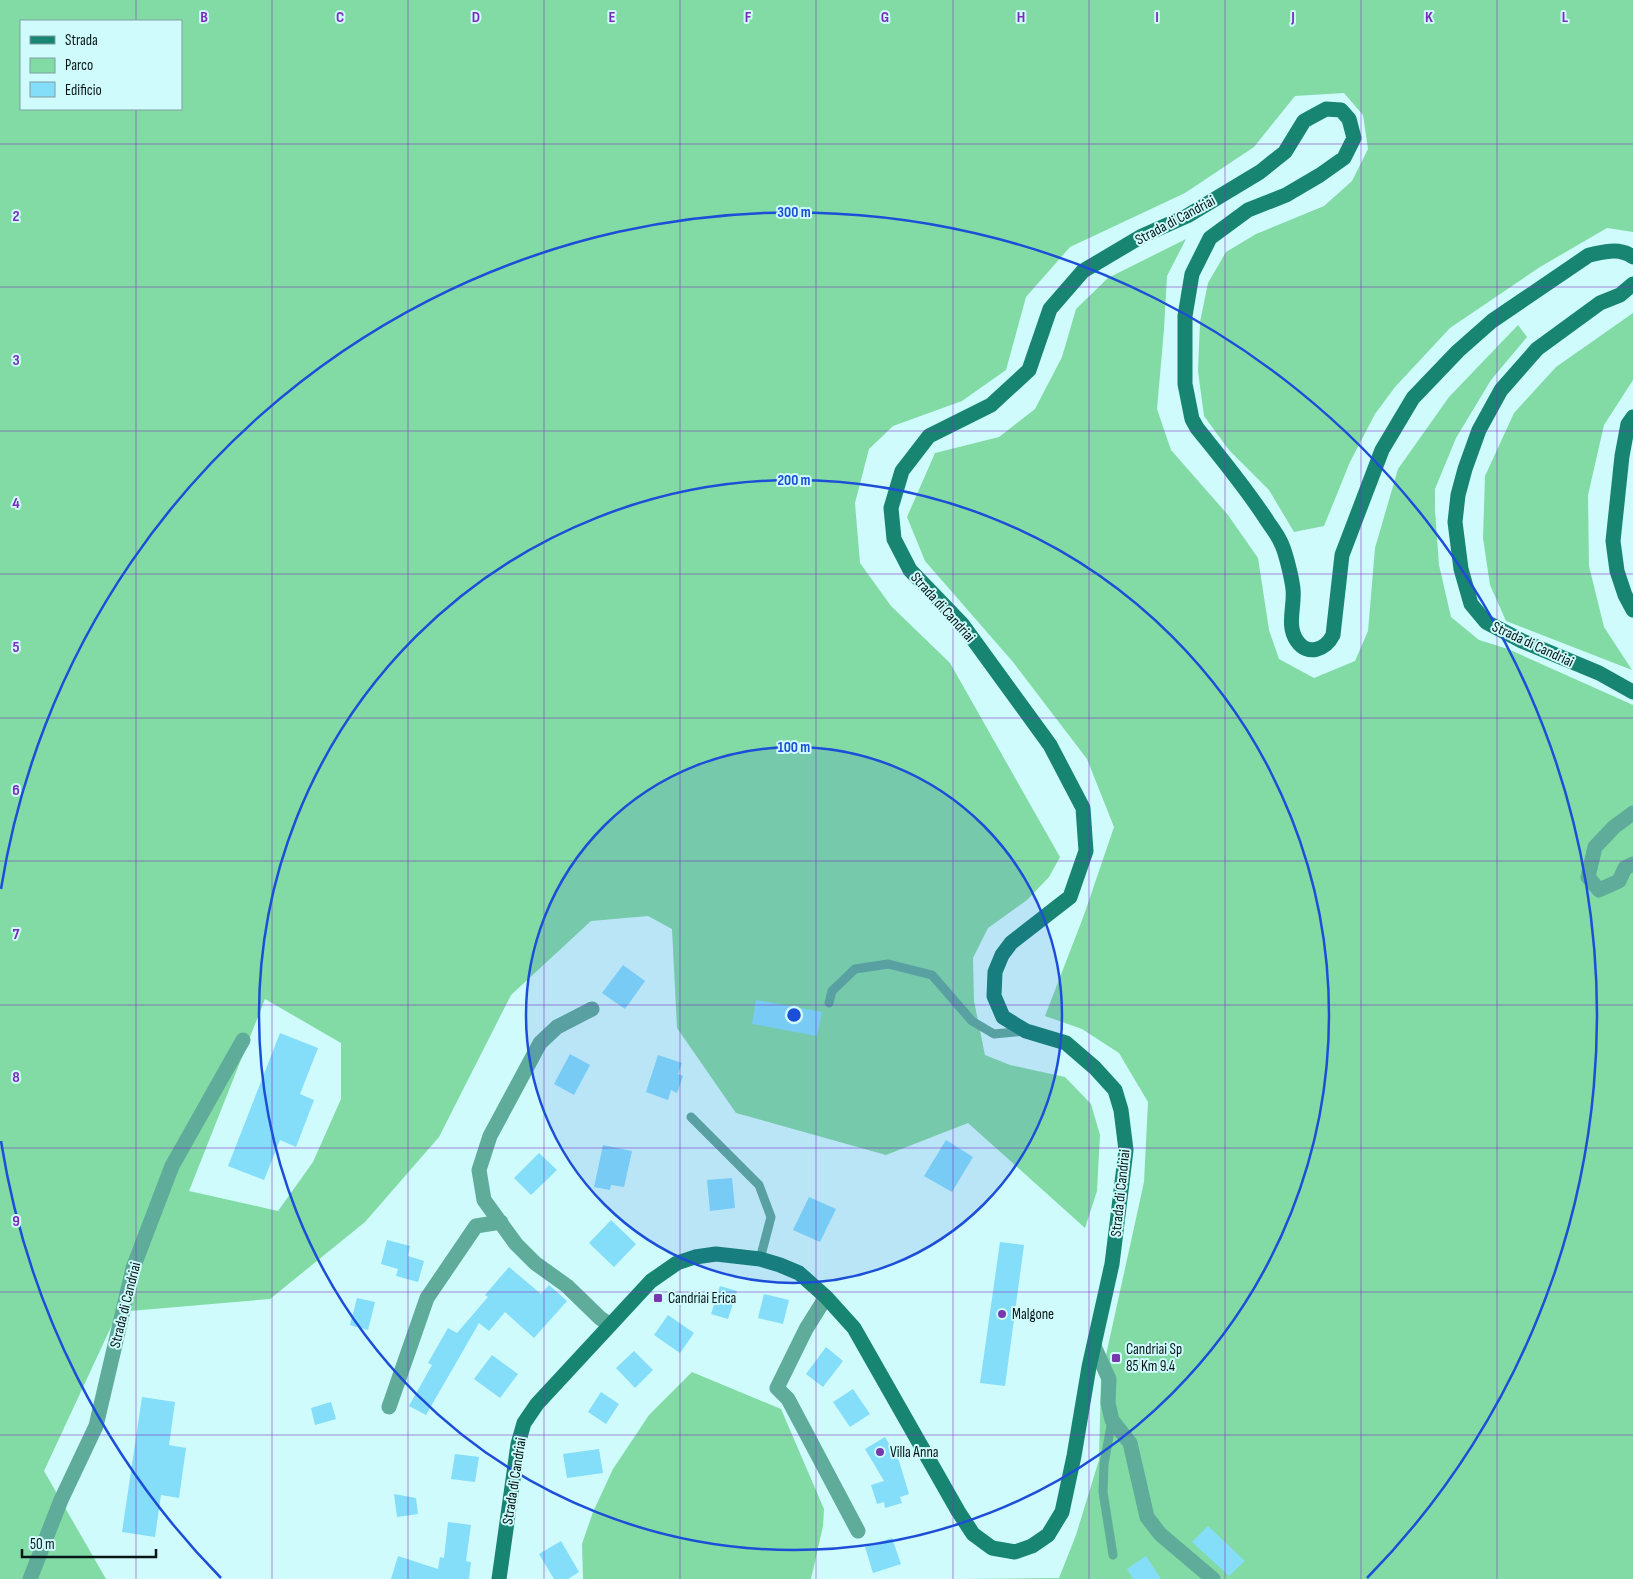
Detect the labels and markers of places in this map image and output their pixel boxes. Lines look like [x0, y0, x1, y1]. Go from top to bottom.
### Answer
centre of rings [785, 1006, 803, 1024]
place label: Candriai Erica [668, 1289, 737, 1308]
marker: Candriai Erica [652, 1292, 664, 1304]
place label: Malgone [1012, 1305, 1054, 1324]
marker: Malgone [996, 1308, 1008, 1320]
place label: Candriai Sp 85 Km 9.4 [1126, 1340, 1182, 1376]
marker: Candriai Sp 85 Km 9.4 [1110, 1352, 1122, 1364]
place label: Villa Anna [890, 1443, 939, 1462]
marker: Villa Anna [874, 1446, 886, 1458]

